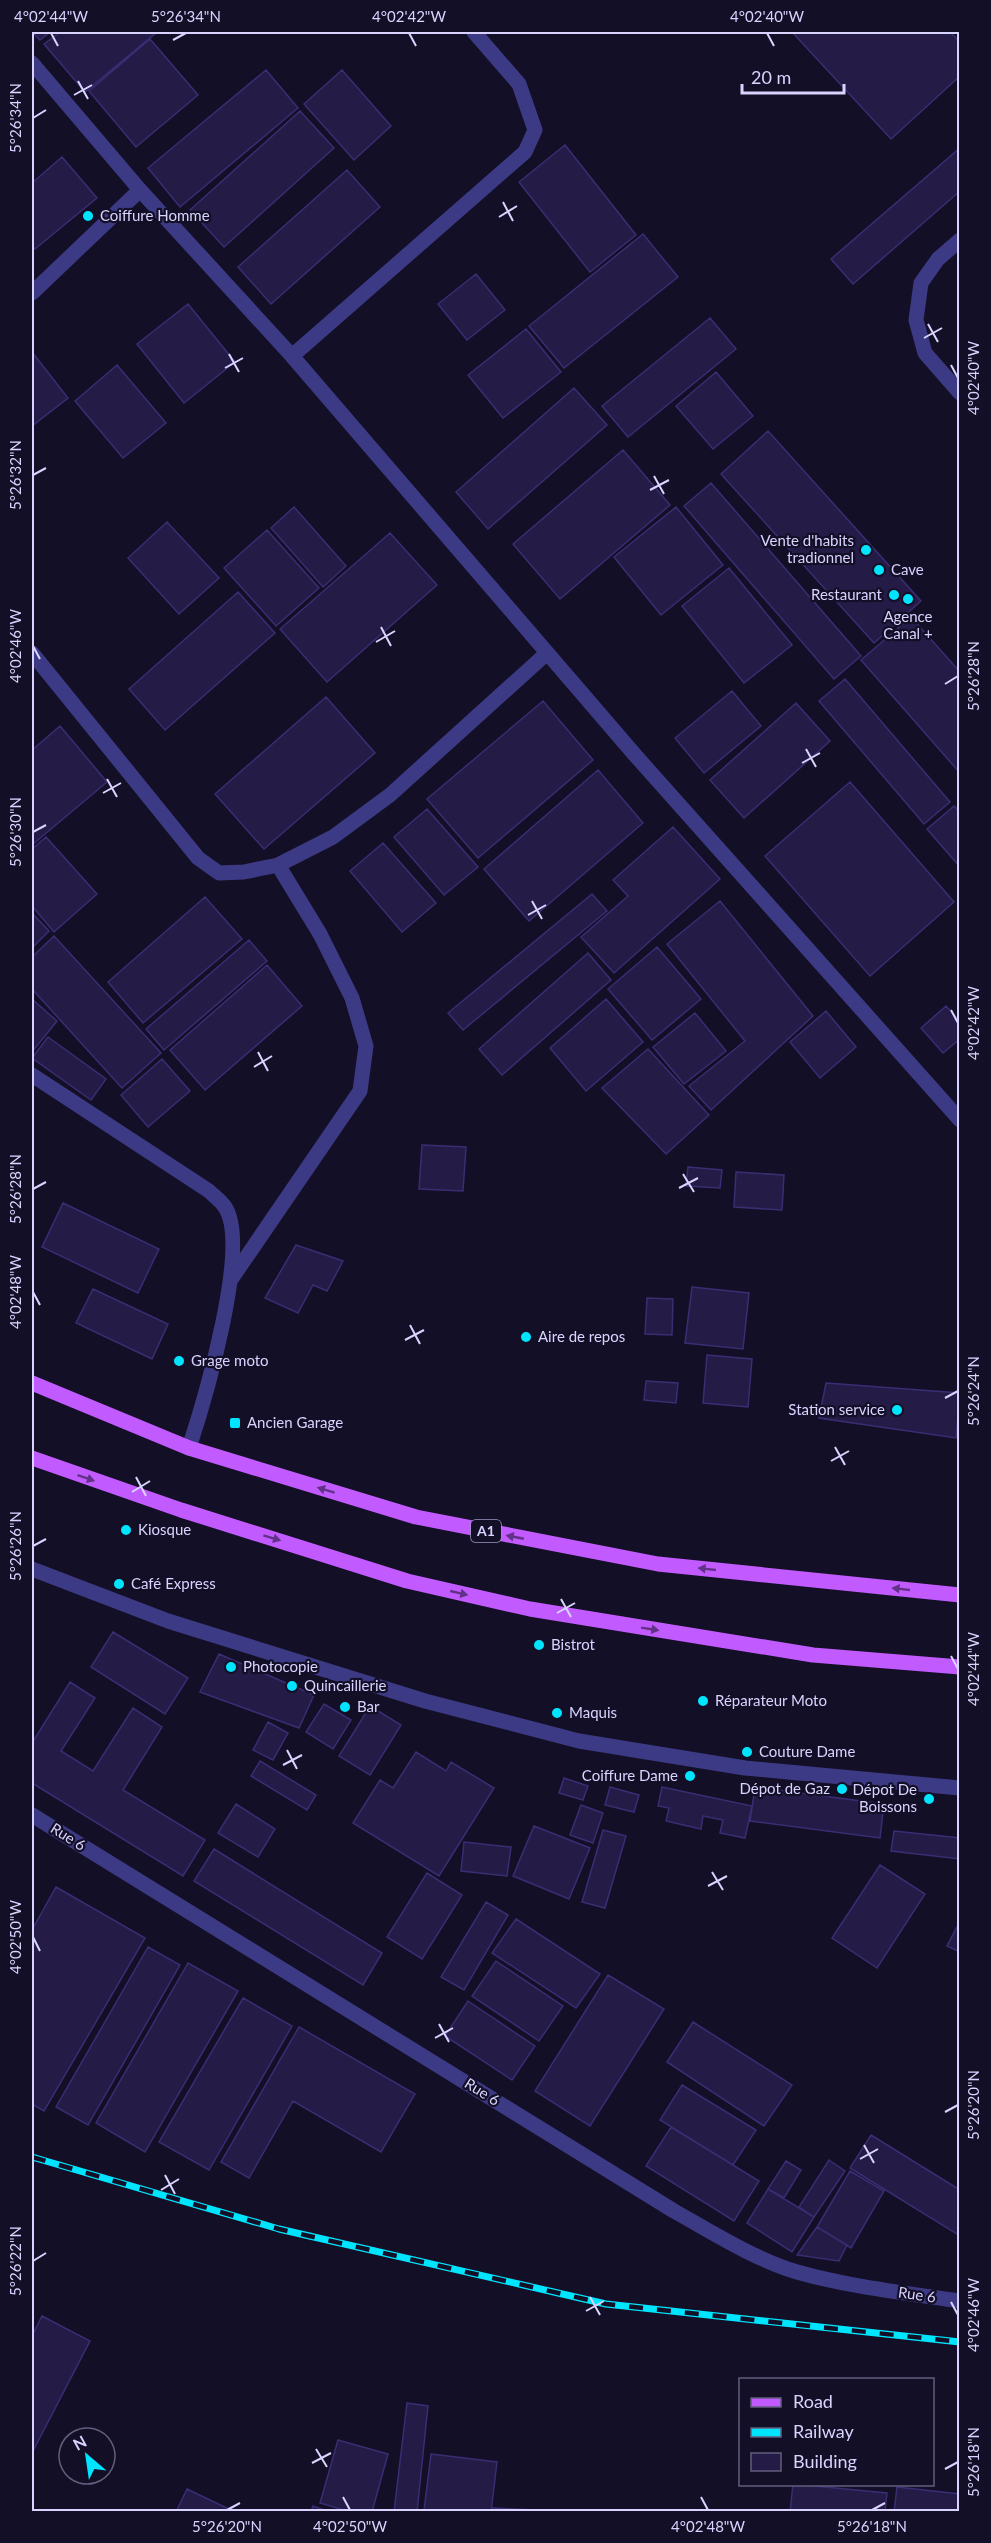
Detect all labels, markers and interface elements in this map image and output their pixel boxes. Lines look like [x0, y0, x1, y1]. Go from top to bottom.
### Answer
text: 4°02'44"W [14, 7, 88, 25]
text: 5°26'34"N [151, 7, 221, 25]
text: 4°02'42"W [372, 7, 446, 25]
text: 4°02'40"W [730, 7, 804, 25]
scale bar [742, 57, 844, 95]
text: 20 m [751, 66, 791, 88]
text: 5°26'34"N [6, 83, 24, 153]
place label: Coiffure Homme [100, 206, 210, 224]
marker: Coiffure Homme [81, 209, 95, 223]
text: 4°02'40"W [964, 341, 982, 415]
text: 5°26'32"N [6, 440, 24, 510]
place label: Vente d'habits tradionnel [761, 531, 854, 566]
marker: Vente d'habits tradionnel [859, 543, 873, 557]
place label: Cave [891, 560, 924, 578]
marker: Cave [872, 563, 886, 577]
place label: Restaurant [811, 585, 883, 603]
marker: Restaurant [887, 588, 901, 602]
marker: Agence Canal + [901, 592, 915, 606]
place label: Agence Canal + [883, 607, 933, 642]
text: 4°02'46"W [6, 609, 24, 683]
text: 5°26'28"N [964, 641, 982, 711]
text: 5°26'30"N [6, 797, 24, 867]
text: 4°02'42"W [964, 986, 982, 1060]
text: 5°26'28"N [6, 1154, 24, 1224]
text: 4°02'48"W [6, 1255, 24, 1329]
place label: Aire de repos [538, 1327, 625, 1345]
marker: Aire de repos [519, 1330, 533, 1344]
place label: Grage moto [191, 1351, 269, 1369]
marker: Grage moto [172, 1354, 186, 1368]
text: 5°26'24"N [964, 1356, 982, 1426]
place label: Station service [788, 1400, 885, 1418]
marker: Station service [890, 1403, 904, 1417]
place label: Ancien Garage [247, 1413, 343, 1431]
marker: Ancien Garage [228, 1416, 242, 1430]
one-way arrow [77, 1473, 95, 1483]
one-way arrow [317, 1485, 335, 1494]
text: 5°26'26"N [6, 1511, 24, 1581]
place label: Kiosque [138, 1520, 191, 1538]
road number: A1 [471, 1520, 501, 1542]
marker: Kiosque [119, 1523, 133, 1537]
one-way arrow [505, 1532, 524, 1541]
one-way arrow [263, 1534, 281, 1544]
one-way arrow [698, 1564, 717, 1574]
place label: Café Express [131, 1574, 216, 1592]
marker: Café Express [112, 1577, 126, 1591]
one-way arrow [892, 1584, 911, 1594]
one-way arrow [450, 1589, 469, 1598]
one-way arrow [641, 1625, 660, 1634]
text: 4°02'44"W [964, 1632, 982, 1706]
place label: Bistrot [551, 1635, 596, 1653]
marker: Bistrot [532, 1638, 546, 1652]
place label: Photocopie [243, 1657, 318, 1675]
marker: Photocopie [224, 1660, 238, 1674]
place label: Quincaillerie [304, 1676, 387, 1694]
marker: Quincaillerie [285, 1679, 299, 1693]
place label: Réparateur Moto [715, 1691, 827, 1709]
marker: Réparateur Moto [696, 1694, 710, 1708]
place label: Bar [357, 1697, 380, 1715]
marker: Bar [338, 1700, 352, 1714]
place label: Maquis [569, 1703, 617, 1721]
marker: Maquis [550, 1706, 564, 1720]
place label: Couture Dame [759, 1742, 855, 1760]
marker: Couture Dame [740, 1745, 754, 1759]
place label: Coiffure Dame [582, 1766, 678, 1784]
marker: Coiffure Dame [683, 1769, 697, 1783]
place label: Dépot de Gaz [739, 1779, 830, 1797]
place label: Dépot De Boissons [853, 1780, 917, 1815]
marker: Dépot de Gaz [835, 1782, 849, 1796]
marker: Dépot De Boissons [922, 1792, 936, 1806]
street label: Rue 6 [48, 1818, 90, 1854]
text: 4°02'50"W [6, 1900, 24, 1974]
text: 5°26'20"N [964, 2070, 982, 2140]
street label: Rue 6 [462, 2073, 504, 2109]
text: 5°26'22"N [6, 2226, 24, 2296]
text: 4°02'46"W [964, 2278, 982, 2352]
street label: Rue 6 [897, 2282, 937, 2306]
legend [739, 2378, 934, 2486]
text: Road [793, 2390, 833, 2412]
text: Railway [793, 2420, 854, 2442]
north arrow [57, 2426, 117, 2486]
text: 5°26'18"N [964, 2427, 982, 2497]
text: N [69, 2431, 89, 2454]
text: Building [793, 2450, 857, 2472]
text: 5°26'20"N [192, 2517, 262, 2535]
text: 4°02'50"W [313, 2517, 387, 2535]
text: 4°02'48"W [671, 2517, 745, 2535]
text: 5°26'18"N [837, 2517, 907, 2535]

